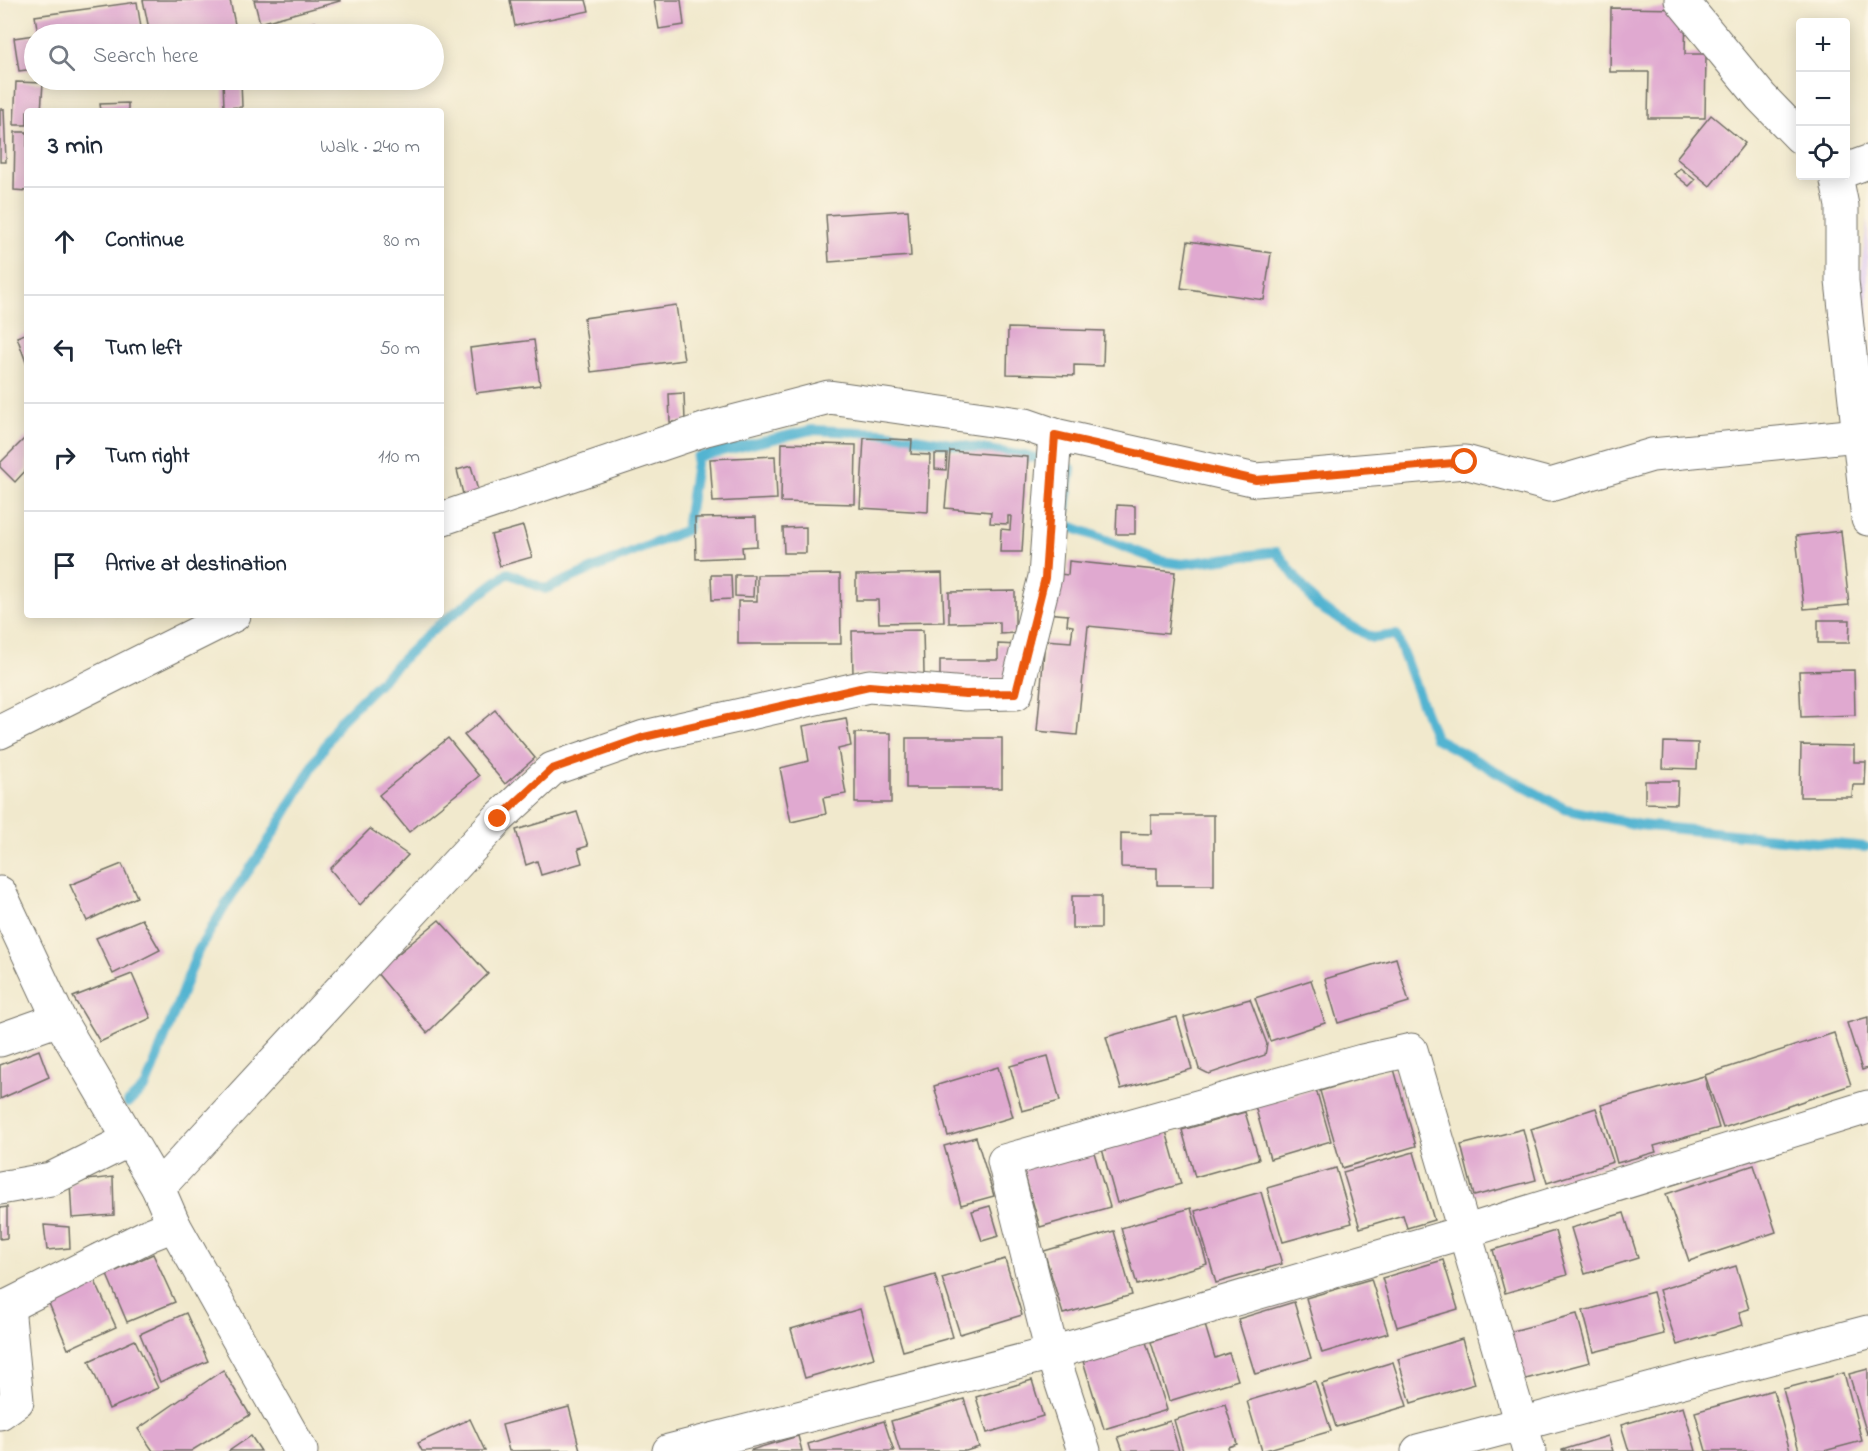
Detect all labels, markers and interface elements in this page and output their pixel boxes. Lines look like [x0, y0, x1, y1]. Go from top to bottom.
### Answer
map controls [1796, 18, 1850, 180]
button: + [1796, 18, 1850, 72]
search box [24, 24, 444, 90]
icon: search [45, 41, 78, 74]
text: Search here [93, 41, 198, 73]
button: − [1796, 72, 1850, 126]
button: locate [1796, 126, 1850, 180]
text: 3 min [48, 128, 103, 166]
text: Walk · 240 m [320, 133, 420, 162]
icon: ahead [48, 225, 81, 258]
text: Continue [105, 225, 184, 257]
text: 80 m [383, 227, 420, 256]
icon: left [48, 333, 81, 366]
text: Turn left [105, 333, 182, 365]
text: 50 m [379, 335, 420, 364]
icon: right [48, 441, 81, 474]
text: Turn right [105, 441, 190, 473]
text: 110 m [378, 443, 420, 472]
route start [1451, 448, 1477, 474]
icon: arrive [48, 549, 81, 582]
text: Arrive at destination [105, 549, 287, 581]
route end [484, 805, 510, 831]

